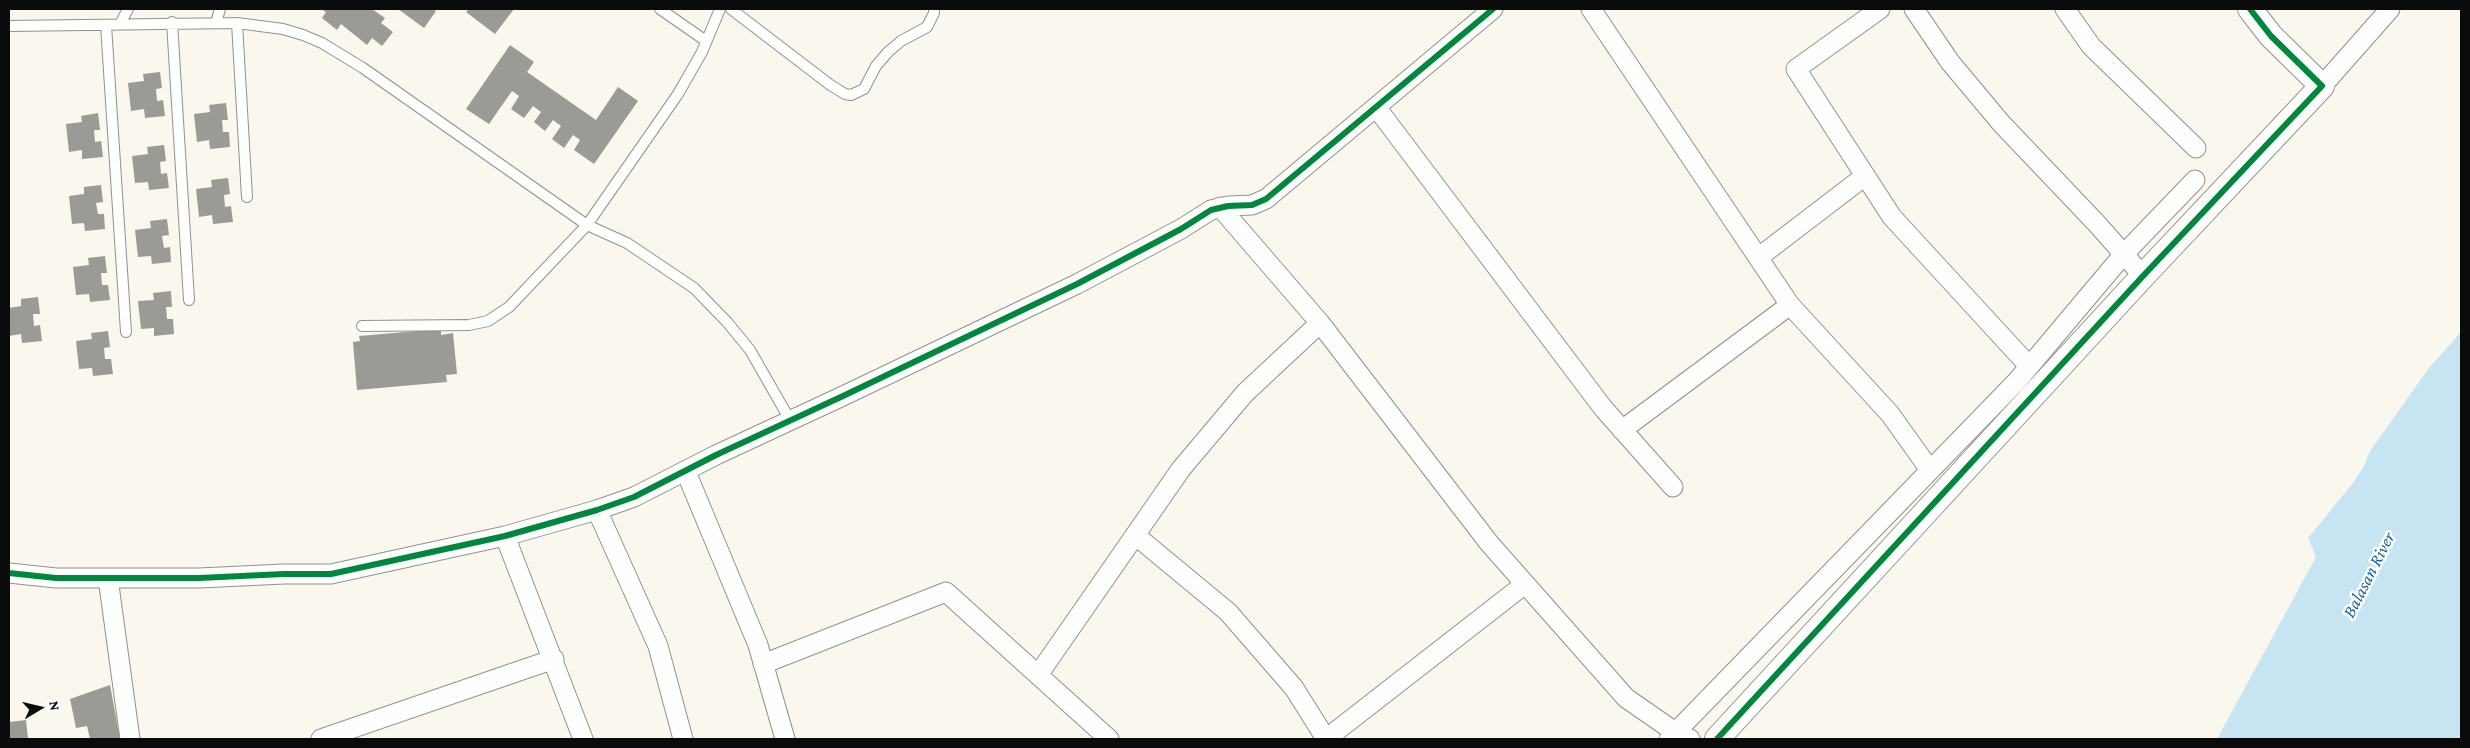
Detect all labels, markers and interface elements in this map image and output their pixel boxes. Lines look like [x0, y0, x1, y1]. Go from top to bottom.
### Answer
water label: Balasan River [2338, 529, 2400, 621]
north arrow [15, 683, 65, 733]
text: N [46, 700, 63, 712]

